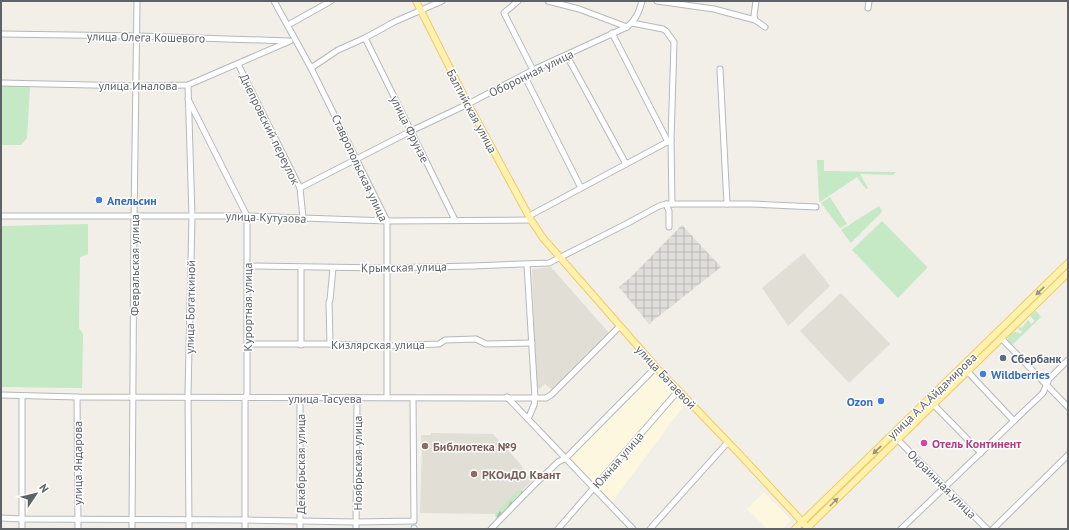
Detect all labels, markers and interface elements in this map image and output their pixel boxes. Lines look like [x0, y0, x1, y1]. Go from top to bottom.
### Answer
street label: улица Олега Кошевого [87, 28, 205, 46]
street label: Оборонная улица [486, 46, 576, 100]
street label: Балтийская улица [444, 66, 500, 156]
street label: Днепровский переулок [237, 71, 304, 187]
street label: улица Иналова [99, 78, 177, 93]
street label: улица Фрунзе [387, 93, 433, 165]
street label: Ставропольская улица [329, 112, 391, 224]
place label: Апельсин [107, 193, 157, 208]
marker: Апельсин [94, 195, 104, 205]
street label: улица Кутузова [225, 208, 307, 226]
street label: Февральская улица [127, 214, 142, 316]
street label: Крымская улица [361, 259, 447, 275]
street label: улица Богаткиной [182, 260, 198, 354]
street label: Курортная улица [240, 263, 255, 351]
one-way arrow [1035, 286, 1045, 296]
street label: Кизлярская улица [331, 337, 425, 352]
street label: улица Батаевой [633, 342, 699, 412]
street label: улица А.А.Айдамирова [884, 349, 980, 443]
place label: Сбербанк [1011, 351, 1062, 366]
marker: Сбербанк [998, 353, 1008, 363]
place label: Wildberries [991, 367, 1050, 382]
marker: Wildberries [978, 369, 988, 379]
street label: улица Тасуева [288, 391, 362, 406]
place label: Ozon [847, 394, 873, 409]
marker: Ozon [876, 396, 886, 406]
street label: Декабрьская улица [293, 414, 308, 514]
street label: Ноябрьская улица [350, 415, 365, 511]
street label: улица Яндарова [70, 421, 85, 505]
street label: Южная улица [589, 428, 647, 492]
place label: Отель Континент [932, 436, 1021, 451]
marker: Отель Континент [919, 438, 929, 448]
place label: Библиотека №9 [433, 439, 517, 454]
marker: Библиотека №9 [420, 441, 430, 451]
one-way arrow [872, 445, 882, 455]
street label: Окраинная улица [904, 446, 980, 522]
place label: РКОиДО Квант [482, 467, 560, 482]
marker: РКОиДО Квант [469, 469, 479, 479]
north arrow [16, 474, 56, 514]
text: N [36, 481, 52, 495]
one-way arrow [829, 497, 839, 506]

